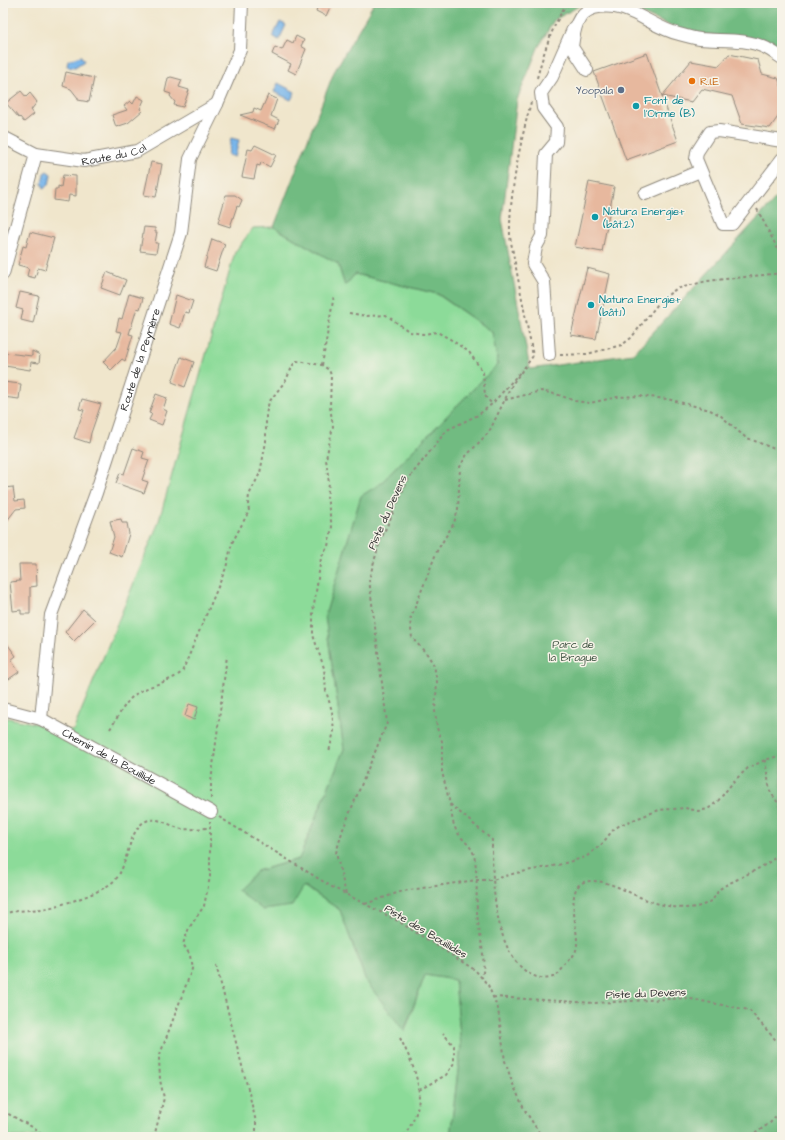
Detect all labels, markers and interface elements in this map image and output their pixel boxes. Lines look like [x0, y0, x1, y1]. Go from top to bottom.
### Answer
place label: R.I.E [700, 74, 720, 89]
marker: R.I.E [687, 76, 697, 86]
place label: Yoopala [576, 83, 613, 98]
marker: Yoopala [616, 85, 626, 95]
place label: Font de l'Orme (B) [644, 93, 695, 121]
marker: Font de l'Orme (B) [631, 101, 641, 111]
street label: Route du Col [80, 140, 149, 169]
place label: Natura Energie+ (bât.2) [603, 204, 685, 232]
marker: Natura Energie+ (bât.2) [590, 212, 600, 222]
place label: Natura Energie+ (bât.1) [599, 292, 681, 320]
marker: Natura Energie+ (bât.1) [586, 300, 596, 310]
street label: Route de la Peyrière [116, 306, 164, 413]
street label: Piste du Devens [364, 472, 411, 552]
park label: Parc de la Brague [549, 637, 597, 666]
street label: Chemin de la Bouillide [59, 725, 159, 789]
street label: Piste des Bouillides [382, 901, 470, 962]
street label: Piste du Devens [606, 985, 687, 1002]

